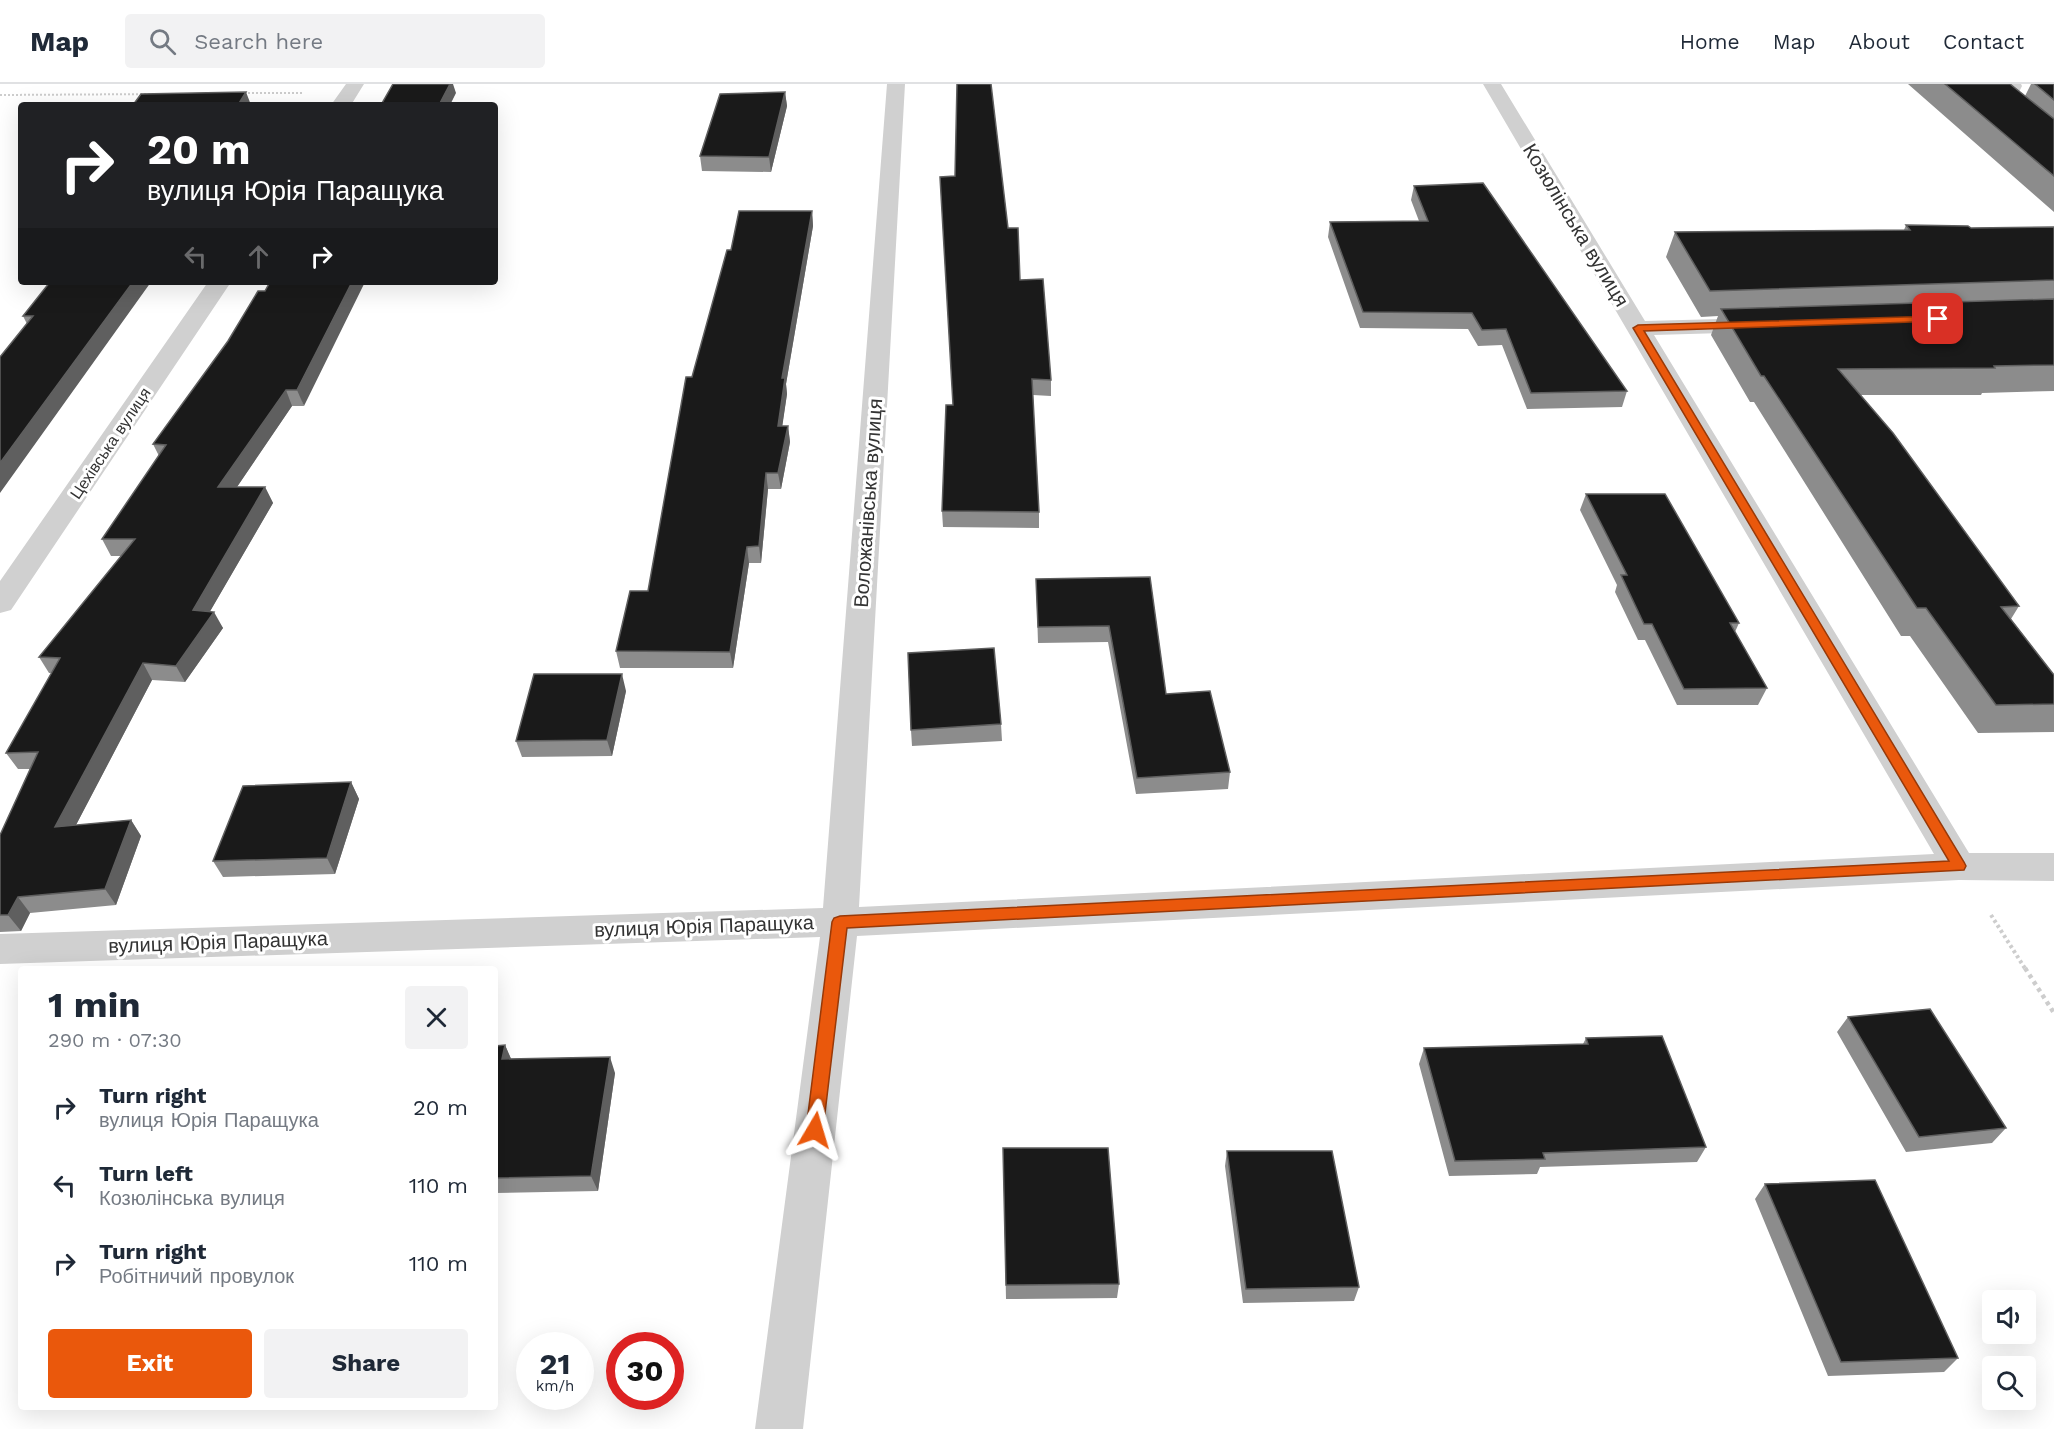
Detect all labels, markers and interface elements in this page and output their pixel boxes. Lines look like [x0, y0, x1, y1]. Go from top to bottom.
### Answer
search box [125, 14, 545, 68]
text: Map [30, 25, 89, 58]
icon: search [146, 25, 179, 58]
text: Search here [194, 29, 323, 54]
text: Home [1680, 29, 1740, 54]
text: Map [1773, 29, 1816, 54]
text: About [1849, 29, 1910, 54]
text: Contact [1943, 29, 2024, 54]
text: 20 m [147, 125, 251, 174]
icon: right [48, 126, 126, 204]
street label: Козюлінська вулиця [1518, 139, 1634, 311]
text: вулиця Юрія Паращука [147, 175, 444, 207]
icon: left [179, 240, 212, 273]
icon: ahead [242, 240, 275, 273]
icon: right [305, 240, 338, 273]
pin [1912, 293, 1963, 344]
icon: arrive [1921, 302, 1954, 335]
street label: Цехівська вулиця [66, 384, 155, 503]
street label: Воложанівська вулиця [849, 398, 887, 608]
street label: вулиця Юрія Паращука [594, 910, 815, 942]
street label: вулиця Юрія Паращука [108, 926, 329, 958]
text: 1 min [48, 984, 140, 1026]
button: close [405, 986, 468, 1049]
text: 290 m · 07:30 [48, 1028, 182, 1052]
text: Turn right [99, 1083, 206, 1108]
icon: right [48, 1091, 81, 1124]
text: 20 m [413, 1095, 468, 1120]
position arrow [783, 1098, 847, 1162]
text: вулиця Юрія Паращука [99, 1108, 319, 1132]
text: Turn left [99, 1161, 193, 1186]
icon: left [48, 1169, 81, 1202]
text: 110 m [409, 1173, 468, 1198]
text: Козюлінська вулиця [99, 1186, 285, 1210]
text: Turn right [99, 1239, 206, 1264]
icon: right [48, 1247, 81, 1280]
text: 110 m [409, 1251, 468, 1276]
text: Робітничий провулок [99, 1264, 294, 1288]
map controls [1982, 1290, 2036, 1410]
button: sound [1982, 1290, 2036, 1344]
button: Exit [48, 1329, 252, 1398]
button: Share [264, 1329, 468, 1398]
speed limit sign: 30 [606, 1332, 684, 1410]
text: 21 [540, 1346, 570, 1381]
button: search [1982, 1356, 2036, 1410]
text: km/h [536, 1377, 574, 1395]

